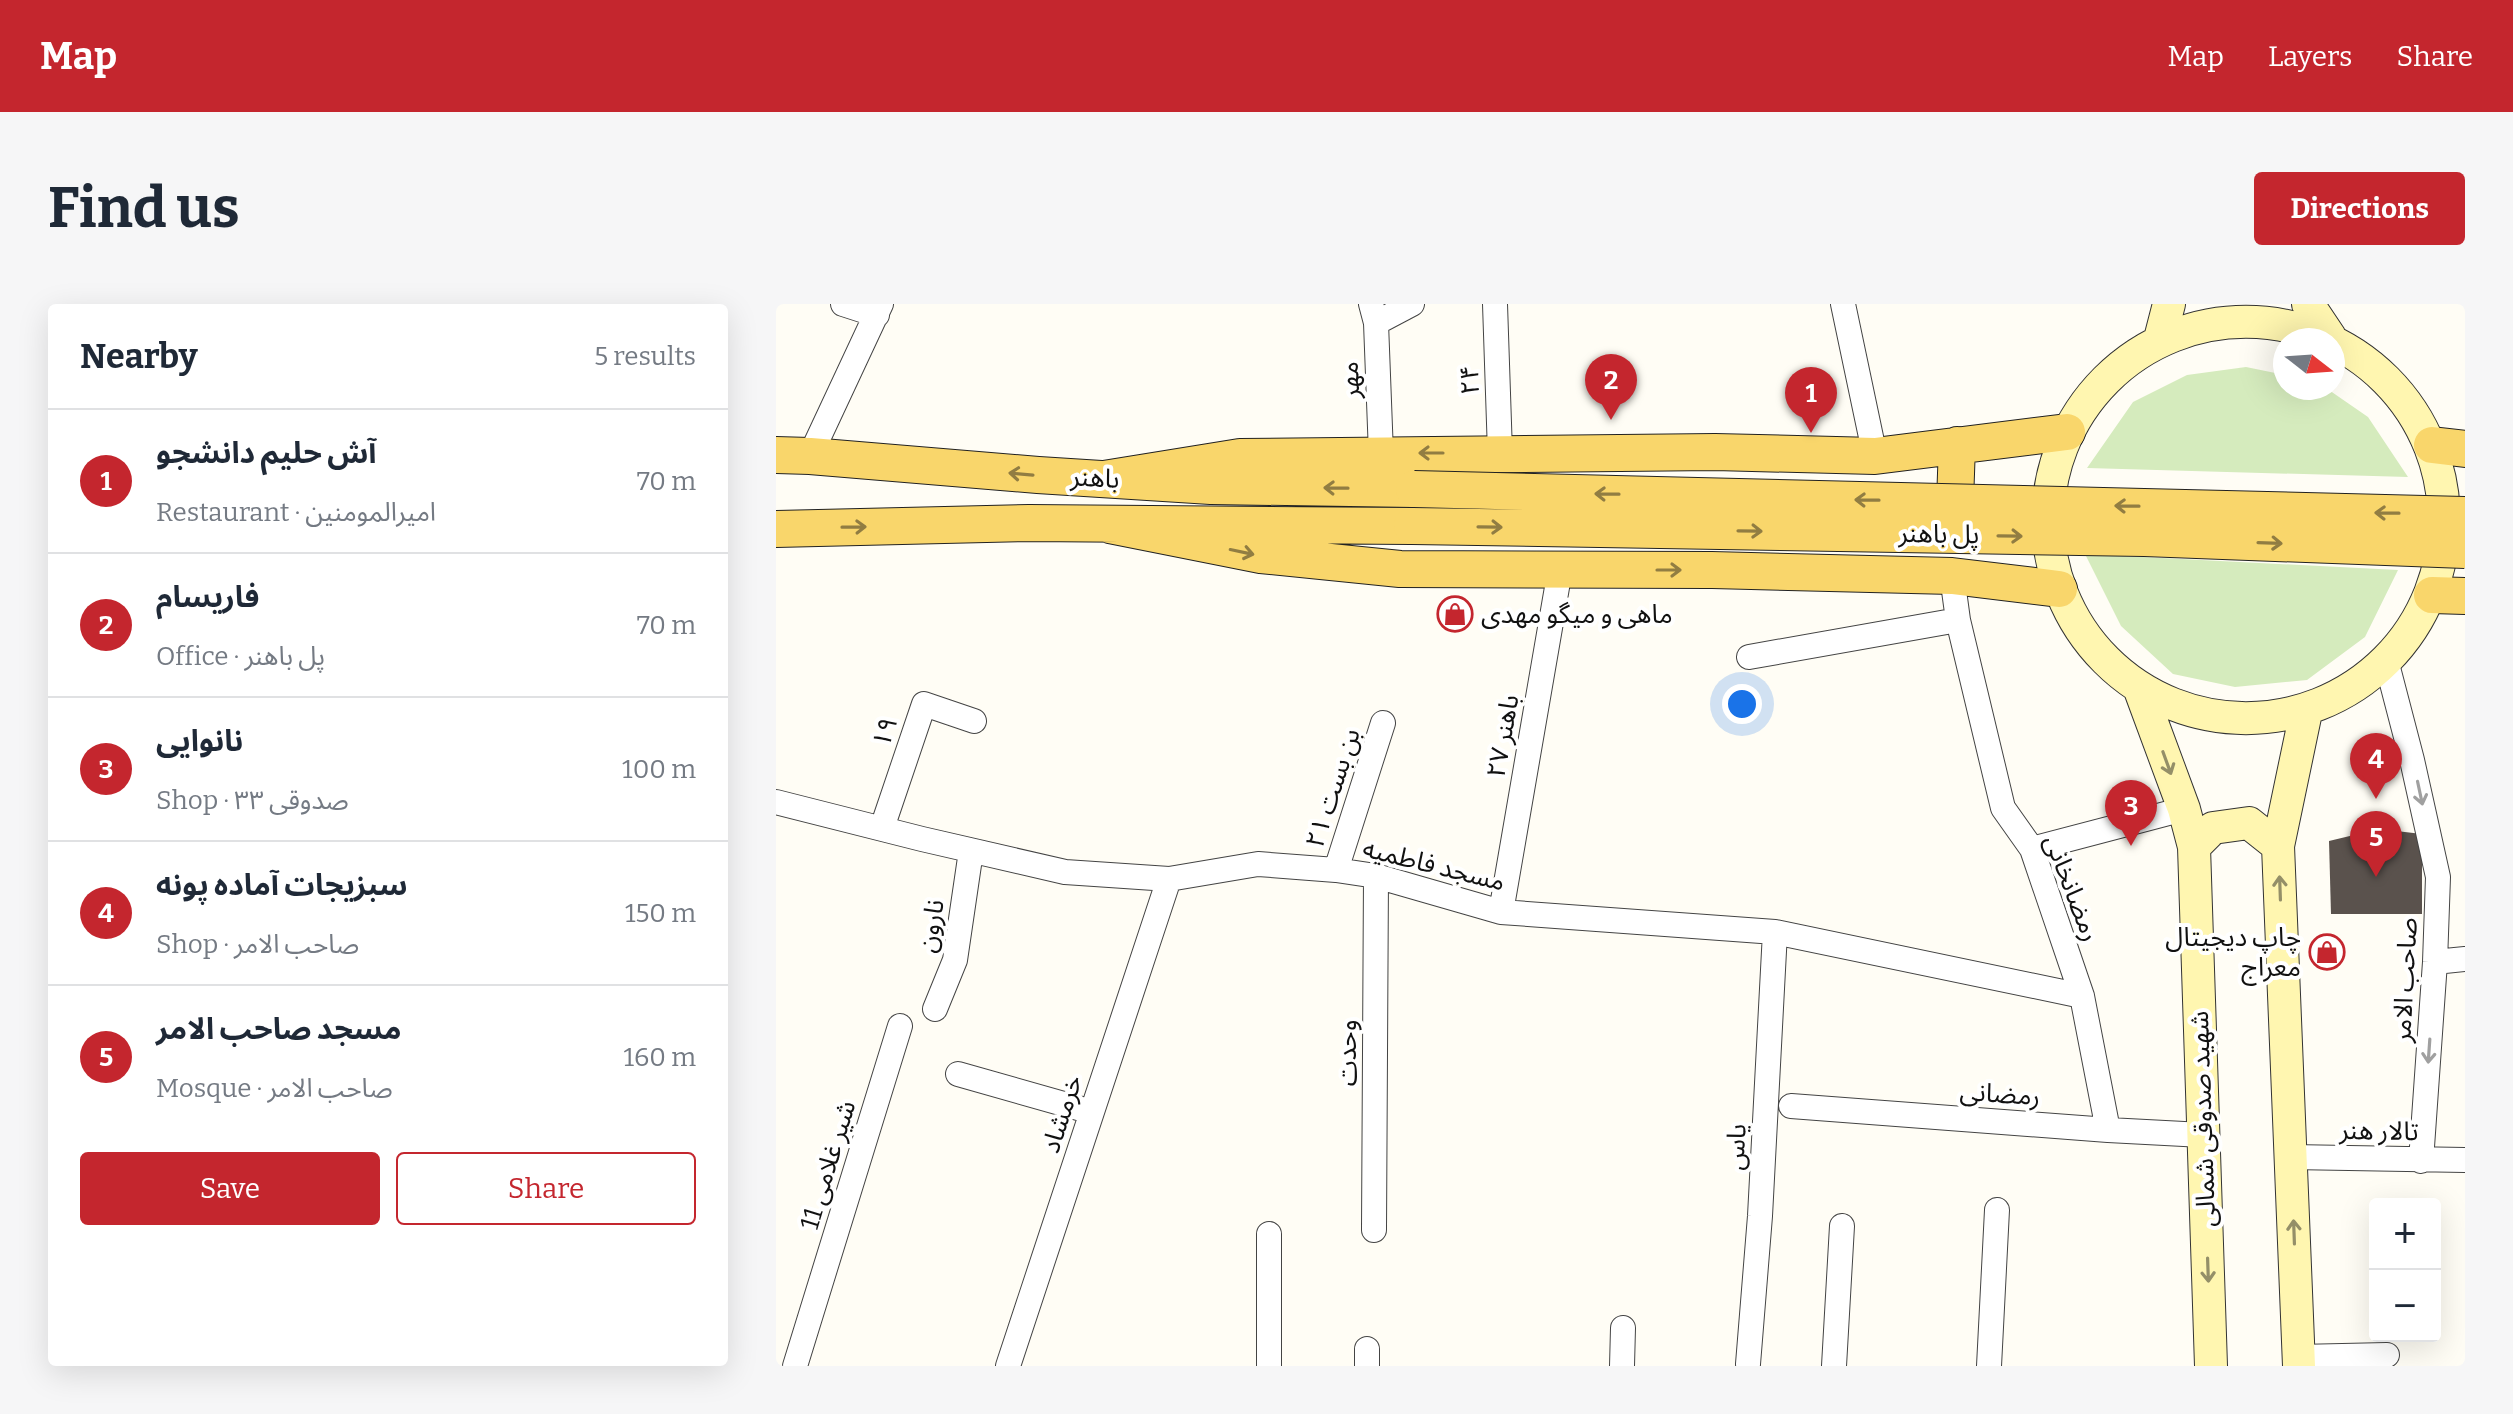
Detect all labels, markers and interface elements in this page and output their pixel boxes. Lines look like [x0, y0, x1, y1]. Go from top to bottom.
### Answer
text: Map [40, 33, 117, 79]
text: Map [2167, 40, 2224, 73]
text: Layers [2268, 40, 2352, 73]
text: Share [2396, 40, 2473, 73]
button: Directions [2254, 172, 2465, 245]
text: Find us [48, 175, 240, 242]
north arrow [2273, 328, 2345, 400]
text: Nearby [80, 336, 198, 377]
text: 5 results [594, 341, 696, 372]
pin: 2 [1585, 354, 1637, 420]
street label: مهر [1334, 361, 1366, 400]
street label: ۲۴ [1454, 365, 1486, 395]
pin: 1 [1785, 367, 1837, 433]
text: آش حلیم دانشجو [156, 435, 376, 471]
one-way arrow [1418, 446, 1445, 461]
street label: باهنر [1069, 461, 1120, 495]
text: 1 [100, 466, 112, 497]
text: 70 m [637, 466, 696, 497]
one-way arrow [1008, 466, 1035, 481]
one-way arrow [1323, 480, 1350, 496]
one-way arrow [1594, 486, 1621, 502]
one-way arrow [1854, 492, 1881, 508]
text: Restaurant · امیرالمومنین [156, 497, 436, 528]
one-way arrow [2114, 498, 2141, 514]
one-way arrow [2374, 505, 2401, 520]
street label: پل باهنر [1897, 518, 1980, 551]
one-way arrow [840, 519, 867, 535]
one-way arrow [1476, 519, 1503, 535]
one-way arrow [1736, 523, 1763, 539]
one-way arrow [1996, 528, 2023, 543]
one-way arrow [2256, 535, 2283, 550]
one-way arrow [1228, 545, 1254, 560]
one-way arrow [1655, 562, 1682, 578]
text: فاریسام [156, 579, 259, 615]
shop icon: ماهی و میگو مهدی [1436, 595, 1474, 633]
place label: ماهی و میگو مهدی [1481, 599, 1673, 630]
text: 2 [99, 610, 113, 641]
text: 70 m [637, 610, 696, 641]
text: Office · پل باهنر [156, 641, 325, 672]
your location [1722, 684, 1762, 724]
street label: باهنر ۲۷ [1480, 692, 1526, 780]
street label: ۱۹ [866, 713, 904, 751]
text: نانوایی [156, 723, 243, 759]
street label: بن بست ۲۱ [1299, 724, 1367, 852]
pin: 4 [2350, 733, 2402, 799]
one-way arrow [2161, 750, 2175, 775]
text: 3 [99, 754, 113, 785]
text: 100 m [622, 754, 696, 785]
pin: 3 [2105, 780, 2157, 846]
one-way arrow [2413, 780, 2428, 806]
text: Shop · صدوقی ۳۳ [156, 785, 349, 816]
pin: 5 [2350, 811, 2402, 877]
street label: رمضانخانی [2038, 830, 2106, 946]
street label: مسجد فاطمیه [1360, 832, 1508, 898]
text: سبزیجات آماده پونه [156, 867, 408, 903]
one-way arrow [2272, 875, 2287, 902]
street label: نارون [911, 897, 951, 955]
text: 4 [98, 898, 114, 929]
text: 150 m [625, 898, 696, 929]
street label: صاحب الامر [2386, 917, 2424, 1044]
place label: چاپ دیجیتال معراج [2165, 922, 2301, 986]
text: Shop · صاحب الامر [156, 929, 359, 960]
shop icon: چاپ دیجیتال معراج [2308, 933, 2346, 971]
street label: شهید صدوقی شمالی [2184, 1010, 2222, 1228]
text: مسجد صاحب الامر [156, 1011, 402, 1047]
street label: وحدت [1332, 1020, 1363, 1086]
one-way arrow [2421, 1037, 2436, 1064]
text: 5 [99, 1042, 113, 1073]
text: 160 m [624, 1042, 696, 1073]
street label: خرمشاد [1035, 1071, 1089, 1157]
text: Mosque · صاحب الامر [156, 1073, 393, 1104]
street label: رمضانی [1959, 1076, 2041, 1112]
street label: شیر غلامی 11 [794, 1097, 862, 1233]
street label: تالار هنر [2338, 1115, 2419, 1147]
street label: یاس [1719, 1123, 1753, 1171]
button: Save [80, 1152, 380, 1225]
button: Share [396, 1152, 696, 1225]
map controls [2369, 1198, 2441, 1342]
button: + [2369, 1198, 2441, 1270]
one-way arrow [2286, 1219, 2301, 1246]
one-way arrow [2201, 1256, 2216, 1283]
button: − [2369, 1270, 2441, 1342]

